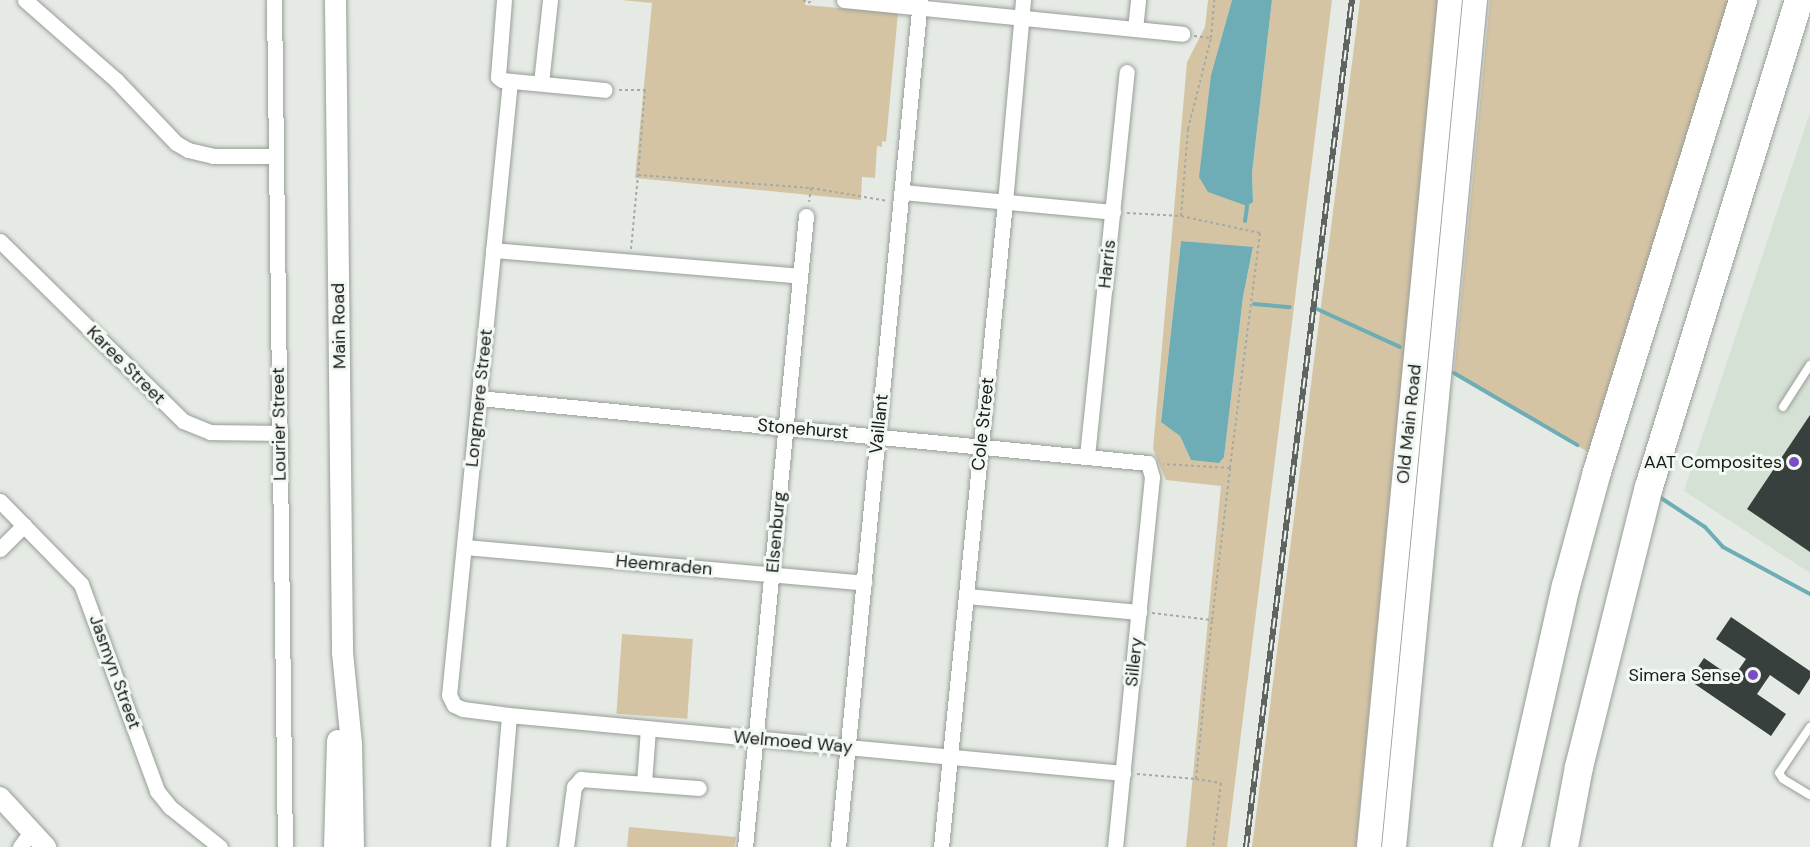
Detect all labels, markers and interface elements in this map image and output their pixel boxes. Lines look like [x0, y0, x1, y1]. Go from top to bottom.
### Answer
street label: Harris [1094, 239, 1120, 289]
street label: Main Road [327, 283, 351, 369]
street label: Karee Street [82, 321, 170, 409]
street label: Longmere Street [461, 328, 497, 468]
street label: Old Main Road [1392, 363, 1426, 485]
street label: Lourier Street [267, 367, 291, 481]
street label: Cole Street [967, 376, 999, 472]
street label: Vaillant [865, 393, 893, 455]
street label: Stonehurst [756, 414, 850, 444]
place label: AAT Composites [1644, 451, 1782, 473]
marker: AAT Composites [1787, 455, 1801, 469]
street label: Elsenburg [762, 490, 790, 574]
street label: Heemraden [615, 550, 713, 580]
street label: Jasmyn Street [84, 612, 146, 732]
street label: Sillery [1121, 636, 1147, 688]
place label: Simera Sense [1628, 664, 1741, 686]
marker: Simera Sense [1746, 668, 1760, 682]
street label: Welmoed Way [732, 726, 854, 758]

